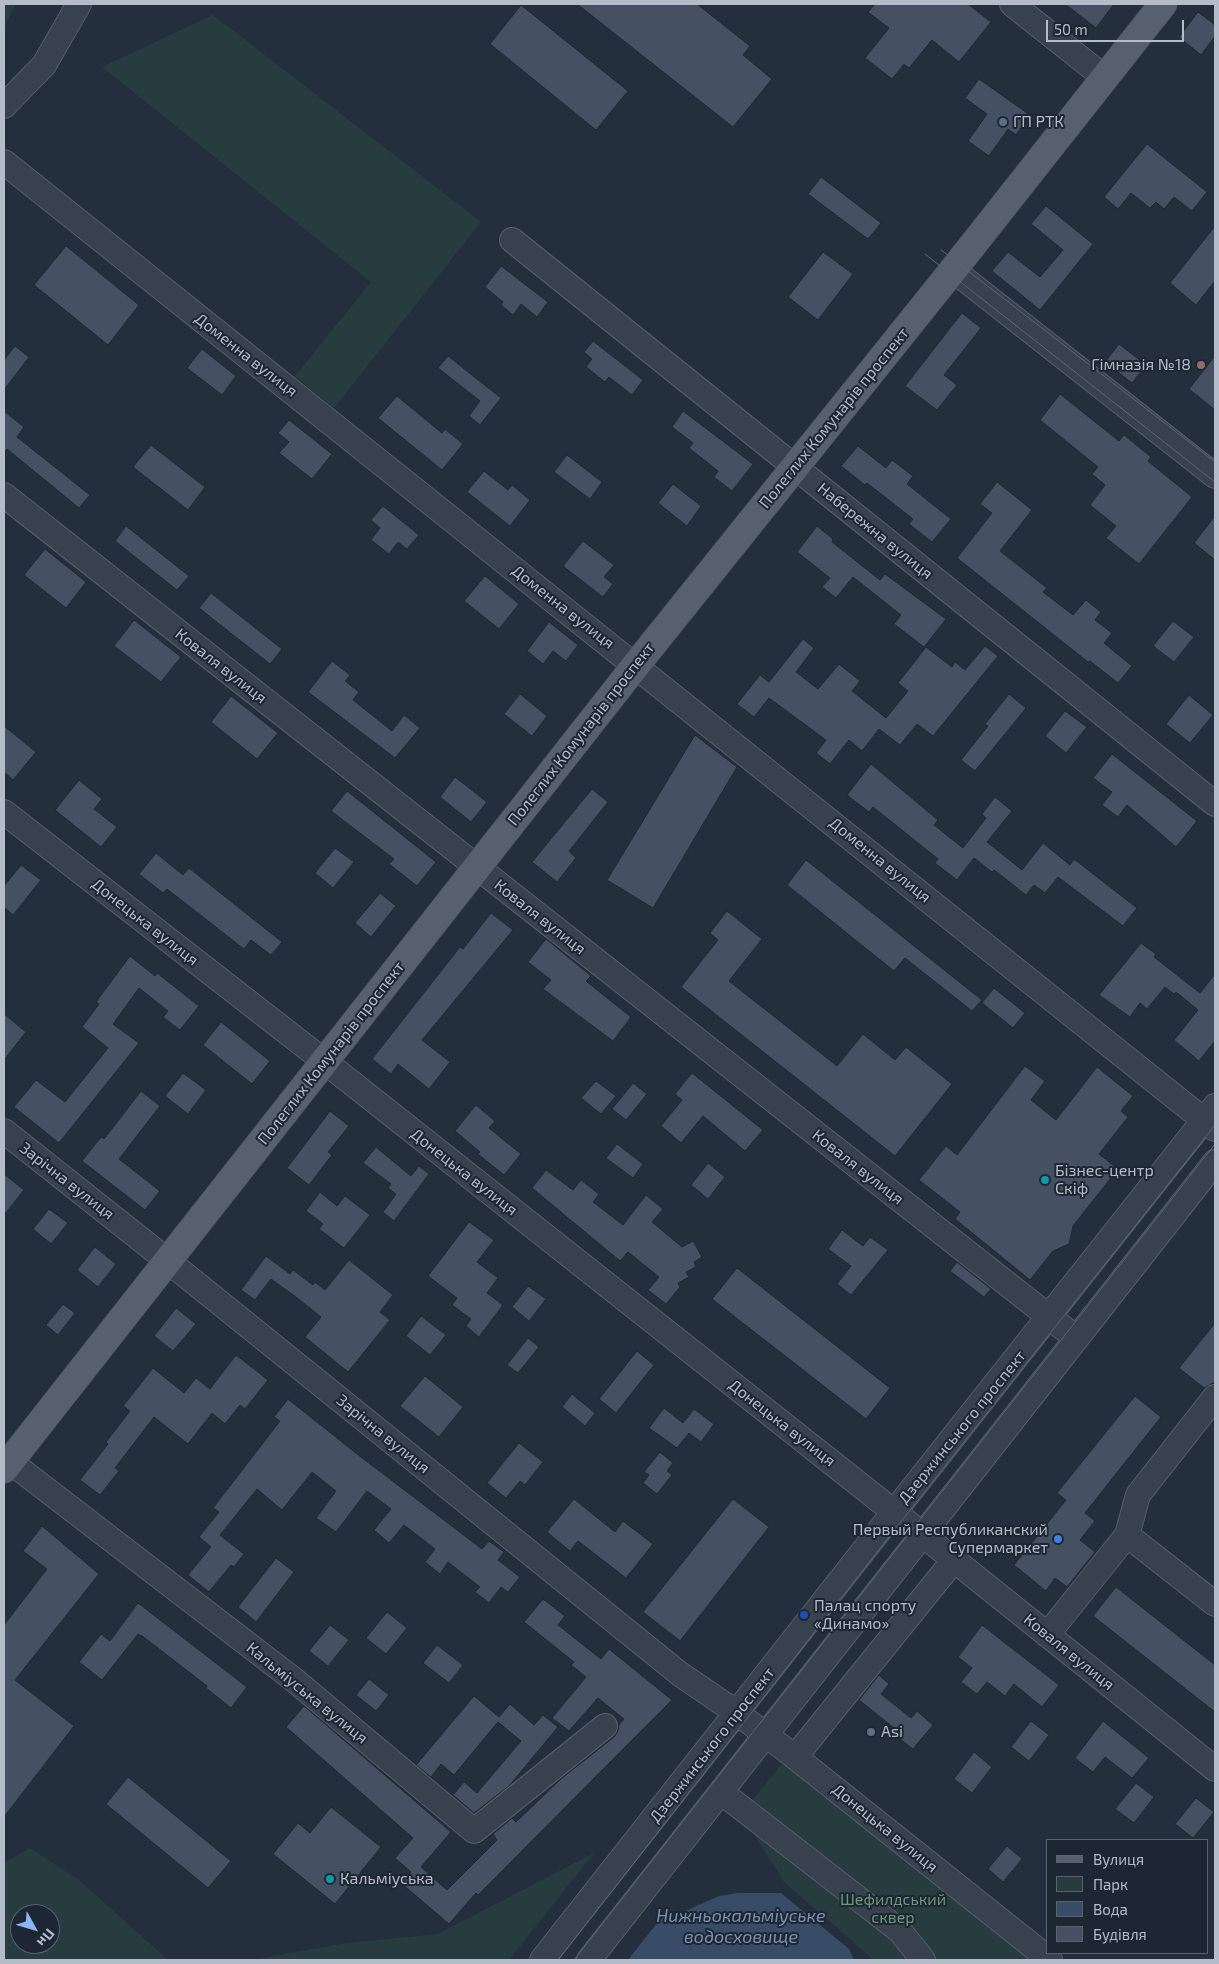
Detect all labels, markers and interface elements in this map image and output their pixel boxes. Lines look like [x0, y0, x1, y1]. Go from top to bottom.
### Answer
scale bar [1049, 10, 1186, 42]
text: 50 m [1054, 20, 1088, 38]
place label: ГП РТК [1013, 112, 1064, 132]
marker: ГП РТК [997, 116, 1009, 128]
street label: Доменна вулиця [191, 309, 301, 401]
street label: Полеглих Комунарів проспект [755, 324, 913, 512]
place label: Гімназія №18 [1091, 355, 1191, 375]
marker: Гімназія №18 [1195, 359, 1207, 371]
street label: Набережна вулиця [813, 479, 937, 583]
street label: Доменна вулиця [508, 561, 618, 653]
street label: Коваля вулиця [171, 624, 271, 708]
street label: Полеглих Комунарів проспект [504, 639, 658, 829]
street label: Доменна вулиця [825, 813, 935, 907]
street label: Донецька вулиця [88, 874, 202, 970]
street label: Коваля вулиця [490, 875, 590, 959]
street label: Полеглих Комунарів проспект [254, 958, 408, 1148]
street label: Донецька вулиця [407, 1124, 521, 1220]
street label: Коваля вулиця [808, 1125, 908, 1209]
street label: Зарічна вулиця [16, 1138, 118, 1224]
place label: Бізнес-центр Скіф [1055, 1161, 1154, 1199]
marker: Бізнес-центр Скіф [1039, 1174, 1051, 1186]
street label: Дзержинського проспект [894, 1346, 1030, 1508]
street label: Донецька вулиця [725, 1375, 839, 1471]
street label: Зарічна вулиця [332, 1391, 434, 1477]
place label: Первый Республиканский Супермаркет [853, 1520, 1048, 1558]
marker: Первый Республиканский Супермаркет [1052, 1533, 1064, 1545]
place label: Палац спорту «Динамо» [814, 1596, 916, 1634]
marker: Палац спорту «Динамо» [798, 1609, 810, 1621]
street label: Коваля вулиця [1020, 1610, 1118, 1694]
street label: Кальміуська вулиця [242, 1638, 372, 1748]
street label: Дзержинського проспект [645, 1664, 779, 1826]
place label: Asi [881, 1722, 903, 1742]
marker: Asi [865, 1726, 877, 1738]
street label: Донецька вулиця [828, 1780, 942, 1876]
legend [1046, 1839, 1209, 1954]
text: Вулиця [1093, 1850, 1144, 1868]
place label: Кальміуська [340, 1869, 434, 1889]
marker: Кальміуська [324, 1873, 336, 1885]
text: Парк [1093, 1875, 1128, 1893]
park label: Шефилдський сквер [840, 1890, 946, 1928]
text: Вода [1093, 1900, 1128, 1918]
north arrow [10, 1904, 60, 1954]
water label: Нижньокальміуське водосховище [656, 1905, 826, 1948]
text: Будівля [1093, 1925, 1147, 1943]
text: Пн [34, 1926, 59, 1951]

